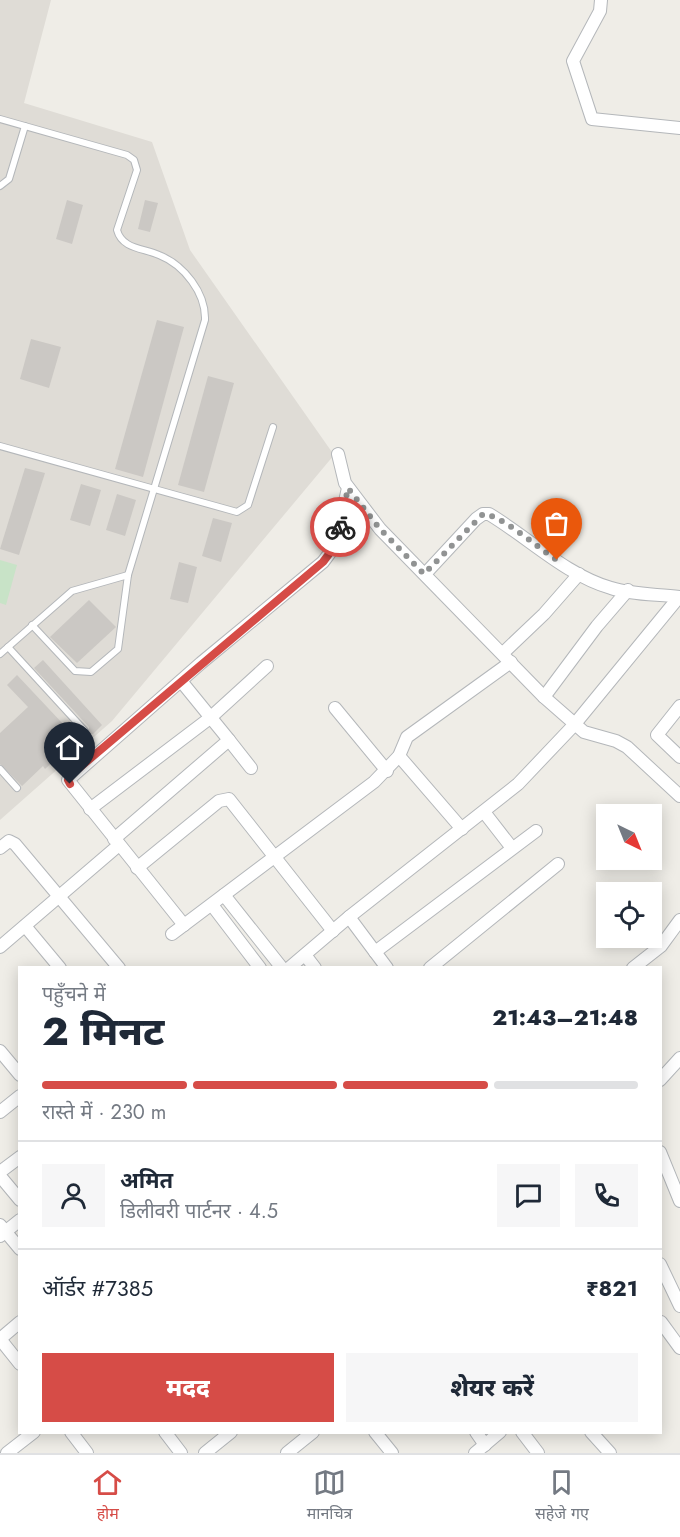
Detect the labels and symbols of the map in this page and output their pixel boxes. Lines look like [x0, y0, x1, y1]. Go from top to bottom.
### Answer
courier [310, 497, 370, 557]
pin [531, 498, 582, 560]
pin [44, 722, 95, 784]
north arrow [596, 804, 662, 870]

